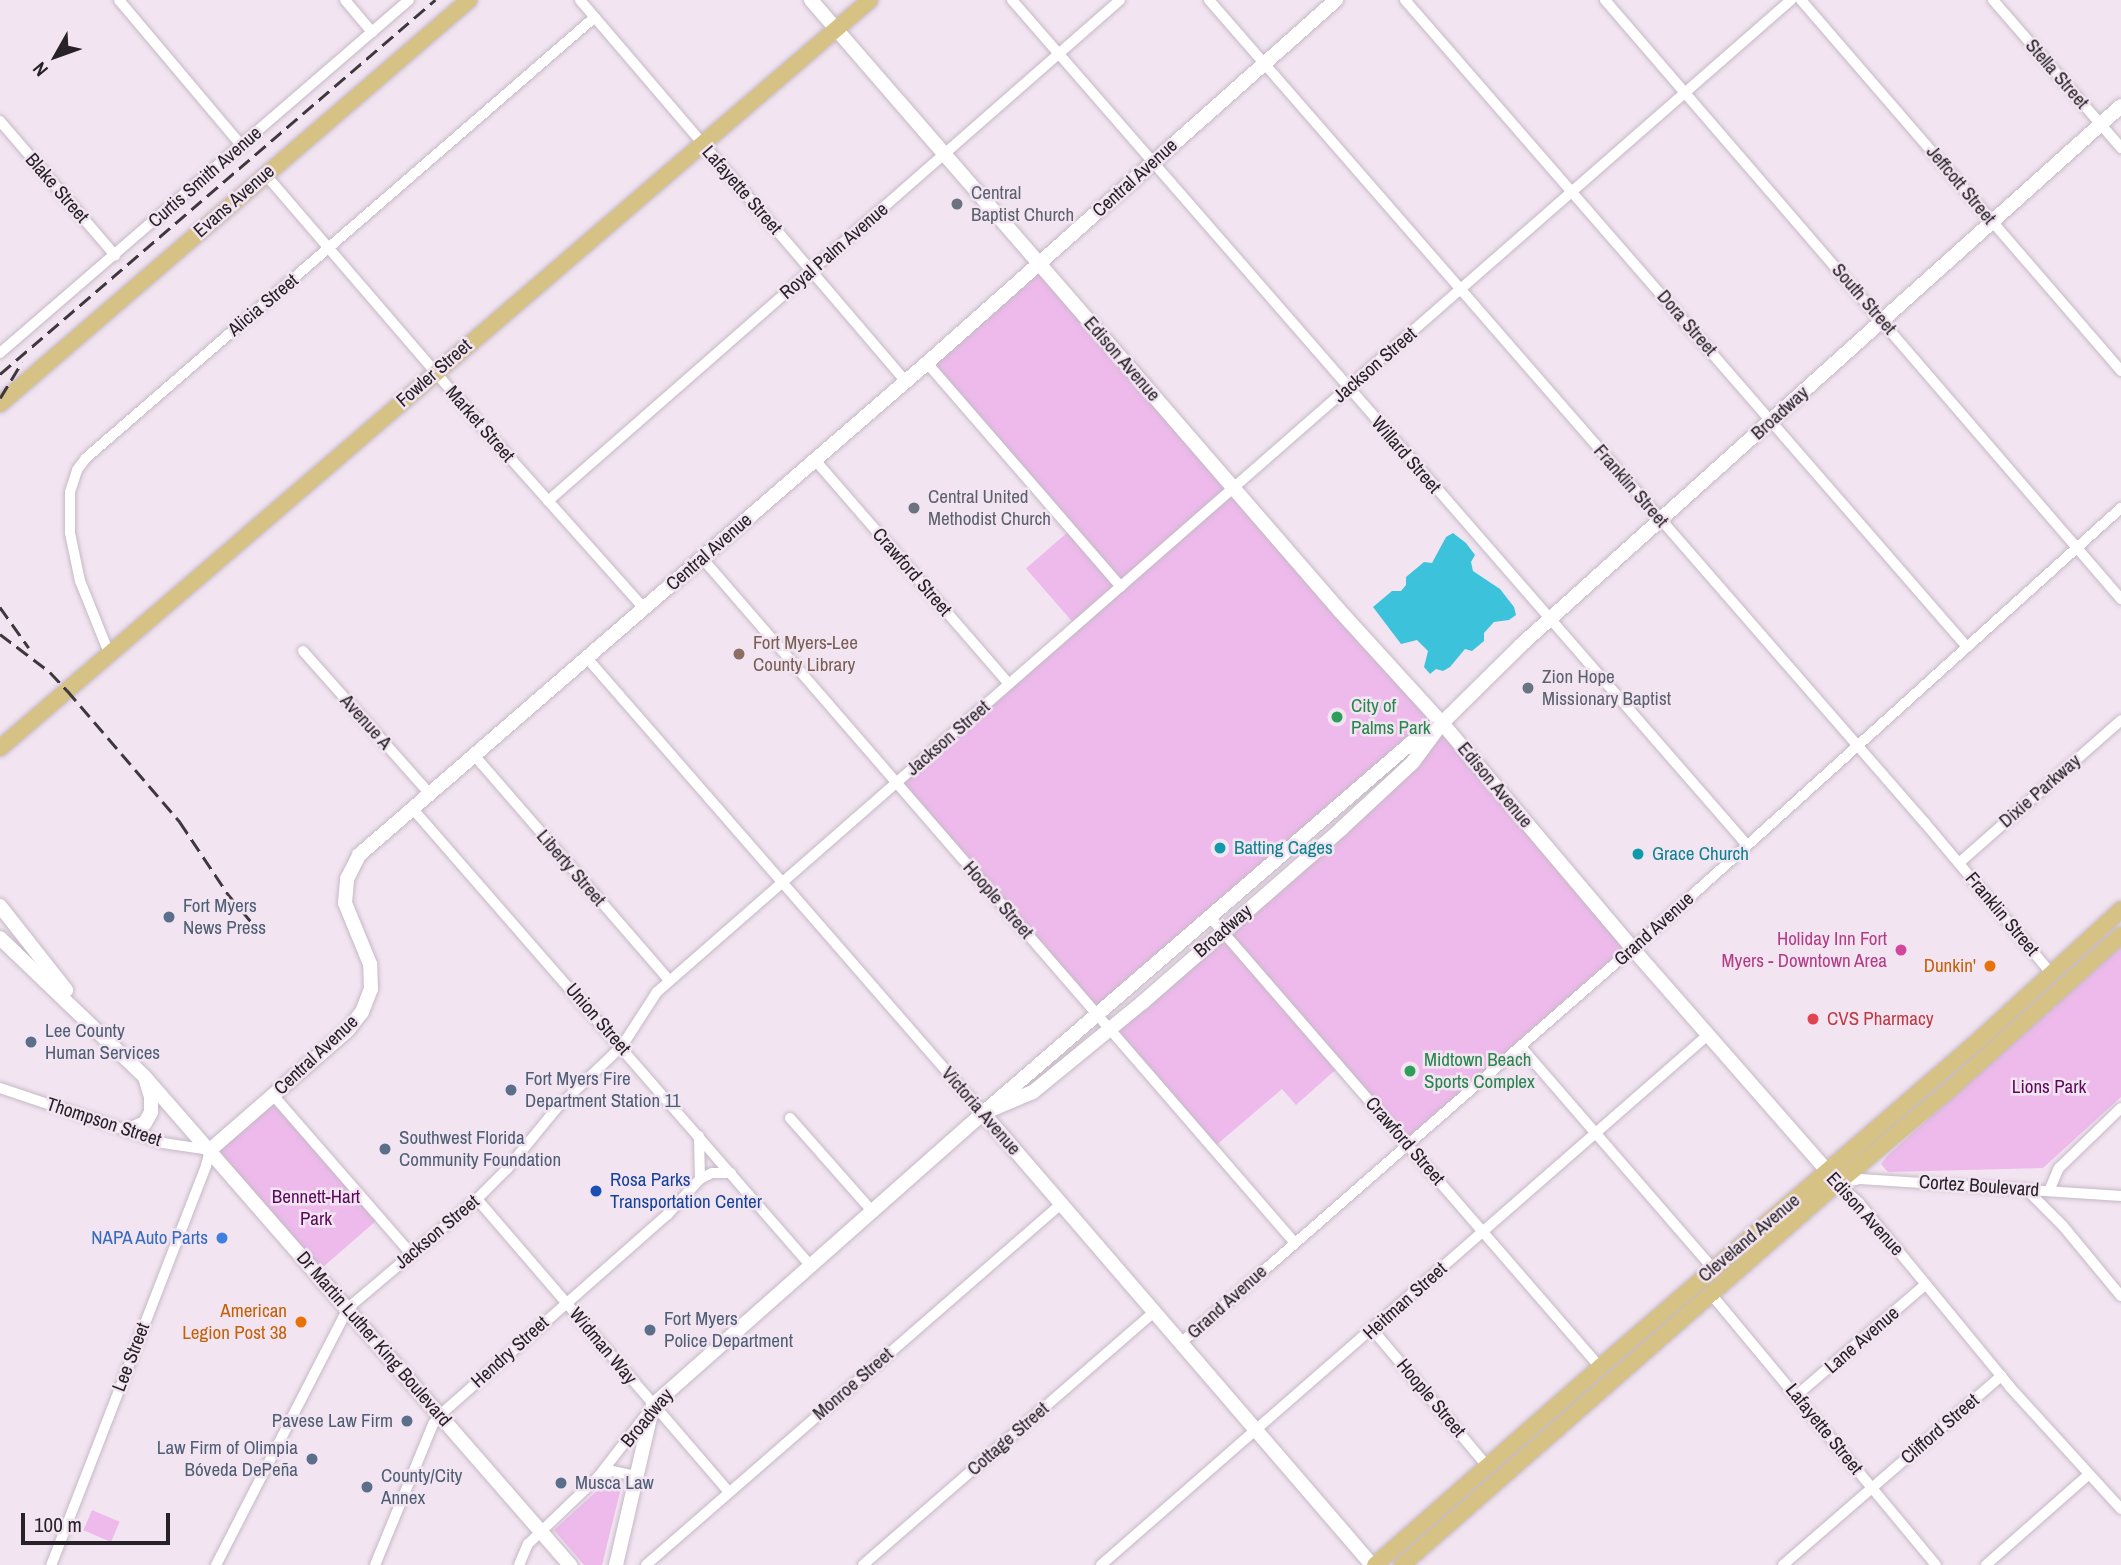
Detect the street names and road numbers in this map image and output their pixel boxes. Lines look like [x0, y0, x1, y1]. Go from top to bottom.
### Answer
street label: Stella Street [2021, 34, 2093, 114]
street label: Curtis Smith Avenue [143, 121, 267, 233]
street label: Central Avenue [1088, 134, 1182, 222]
street label: Lafayette Street [697, 141, 787, 239]
street label: Jeffcott Street [1921, 141, 2001, 229]
street label: Blake Street [21, 148, 93, 228]
street label: Evans Avenue [189, 160, 279, 242]
street label: Royal Palm Avenue [775, 198, 893, 304]
street label: South Street [1827, 259, 1901, 339]
street label: Alicia Street [223, 269, 303, 341]
street label: Dora Street [1652, 285, 1722, 361]
street label: Edison Avenue [1079, 312, 1165, 406]
street label: Jackson Street [1329, 323, 1421, 407]
street label: Fowler Street [392, 334, 476, 412]
street label: Market Street [441, 381, 519, 467]
street label: Broadway [1747, 381, 1813, 445]
street label: Willard Street [1366, 412, 1446, 498]
street label: Franklin Street [1589, 440, 1673, 532]
street label: Central Avenue [661, 508, 757, 596]
street label: Crawford Street [868, 523, 956, 621]
street label: Avenue A [335, 689, 397, 755]
street label: Jackson Street [902, 696, 994, 780]
street label: Edison Avenue [1452, 737, 1538, 833]
street label: Dixie Parkway [1995, 749, 2085, 833]
street label: Liberty Street [532, 825, 610, 911]
street label: Hoople Street [958, 857, 1038, 943]
street label: Franklin Street [1960, 868, 2044, 960]
street label: Grand Avenue [1609, 887, 1699, 971]
street label: Broadway [1189, 900, 1257, 962]
street label: Union Street [561, 979, 635, 1059]
street label: Central Avenue [269, 1010, 363, 1100]
street label: Victoria Avenue [936, 1062, 1026, 1160]
street label: Crawford Street [1361, 1092, 1449, 1190]
street label: Thompson Street [44, 1093, 164, 1151]
street label: Edison Avenue [1821, 1167, 1909, 1261]
street label: Cortez Boulevard [1918, 1170, 2040, 1202]
street label: Cleveland Avenue [1693, 1189, 1805, 1287]
street label: Jackson Street [390, 1190, 484, 1274]
street label: Dr Martin Luther King Boulevard [292, 1247, 456, 1431]
street label: Heitman Street [1358, 1257, 1452, 1345]
street label: Grand Avenue [1182, 1260, 1272, 1344]
street label: Lane Avenue [1820, 1301, 1904, 1379]
street label: Widman Way [564, 1303, 642, 1389]
street label: Hendry Street [467, 1311, 553, 1393]
street label: Lee Street [107, 1319, 155, 1395]
street label: Monroe Street [808, 1343, 898, 1425]
street label: Hoople Street [1392, 1354, 1470, 1442]
street label: Lafayette Street [1781, 1379, 1867, 1479]
street label: Broadway [616, 1384, 678, 1452]
street label: Clifford Street [1896, 1389, 1984, 1469]
street label: Cottage Street [963, 1397, 1053, 1481]

